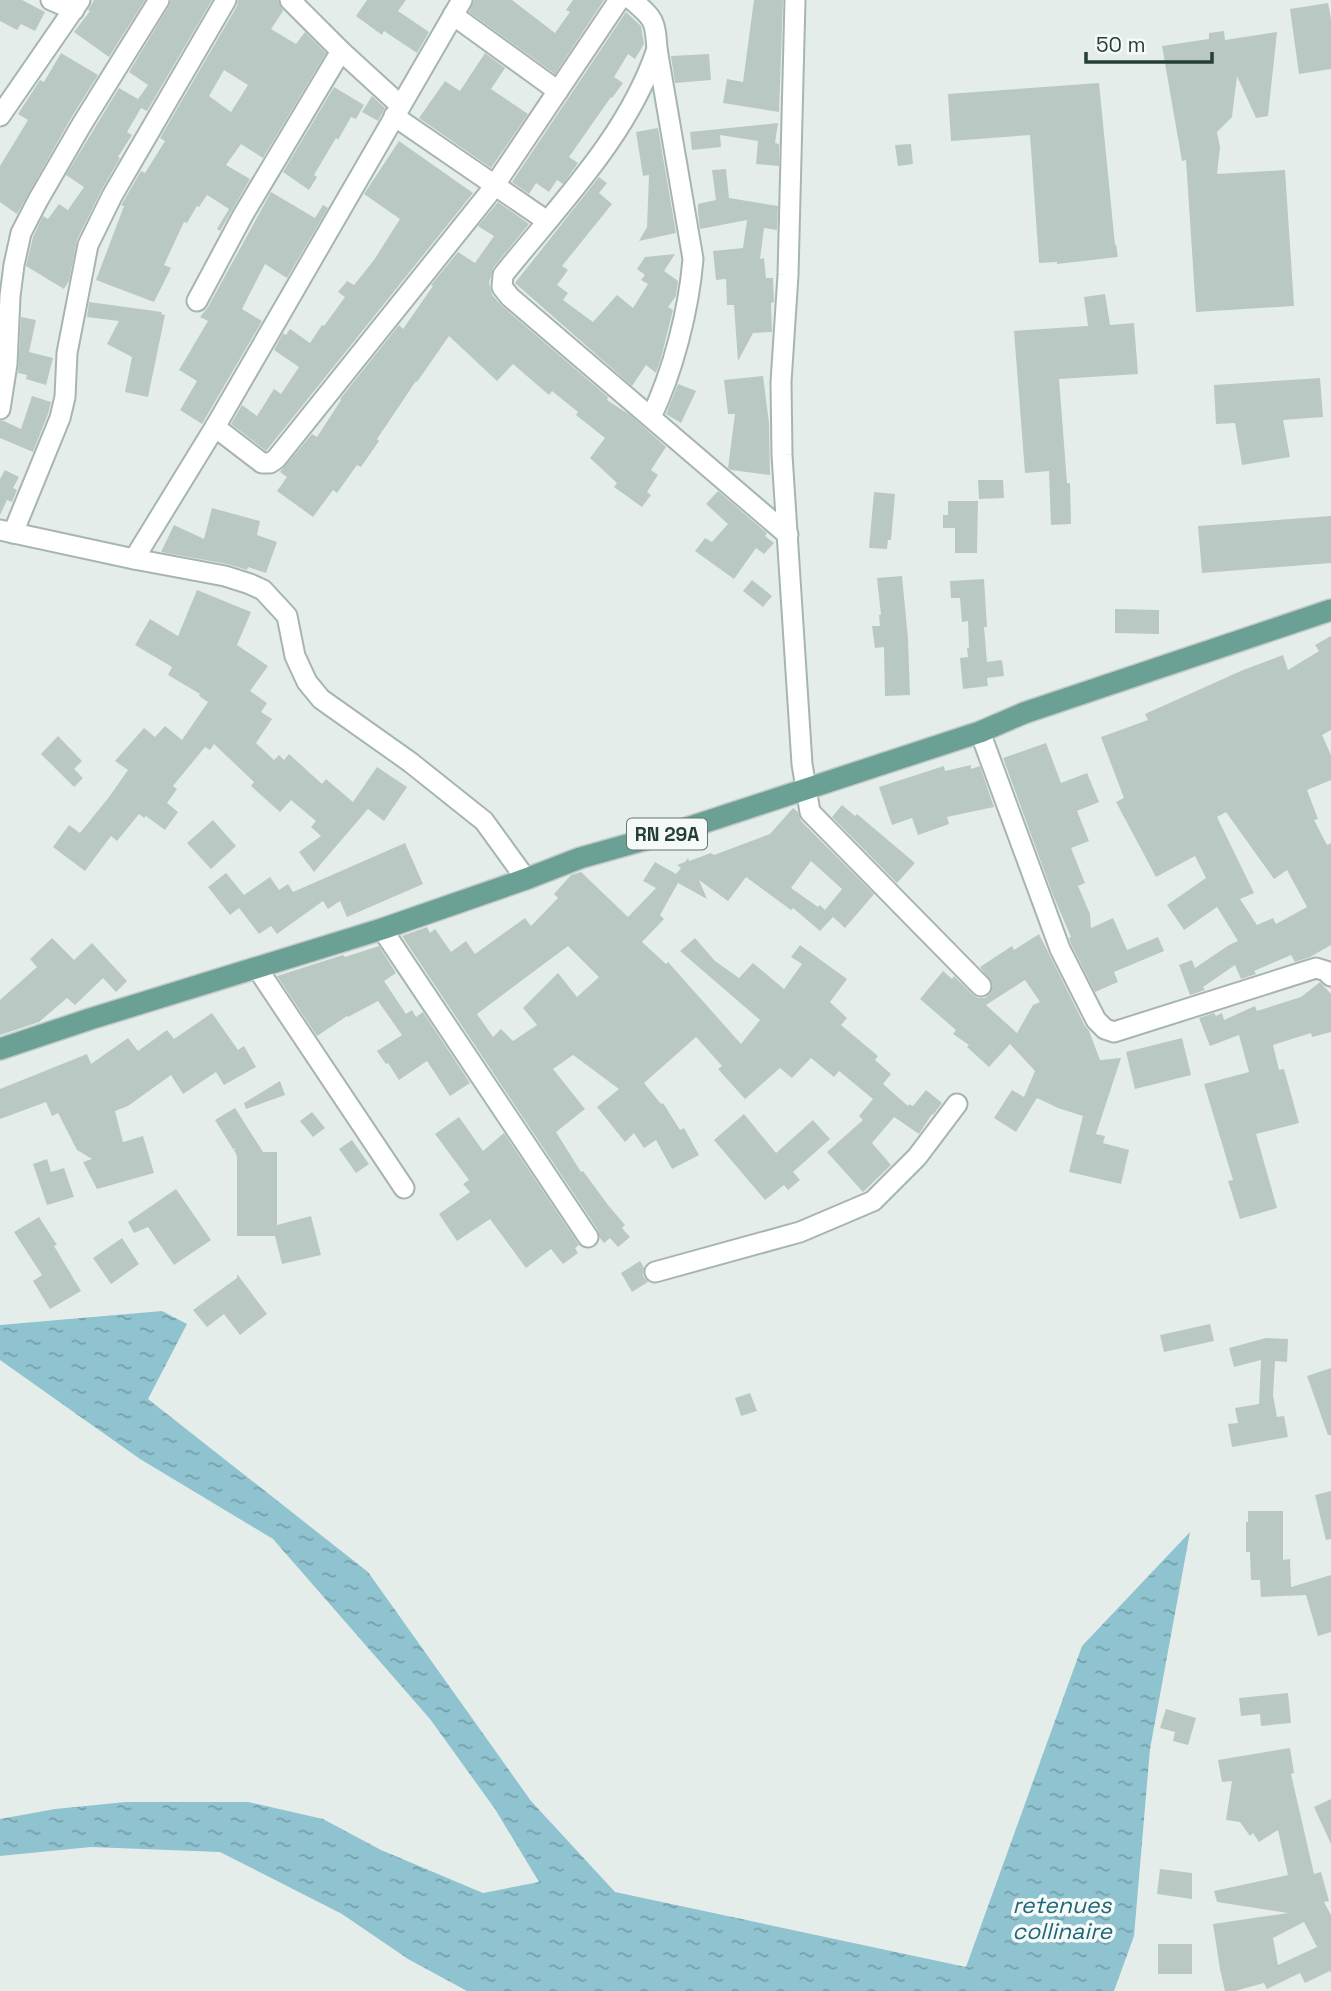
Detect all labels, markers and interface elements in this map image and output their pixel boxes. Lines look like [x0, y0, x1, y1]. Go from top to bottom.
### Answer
scale bar [1086, 21, 1212, 65]
text: 50 m [1096, 31, 1146, 58]
road number: RN 29A [627, 818, 707, 849]
water label: retenues collinaire [1012, 1890, 1113, 1946]

